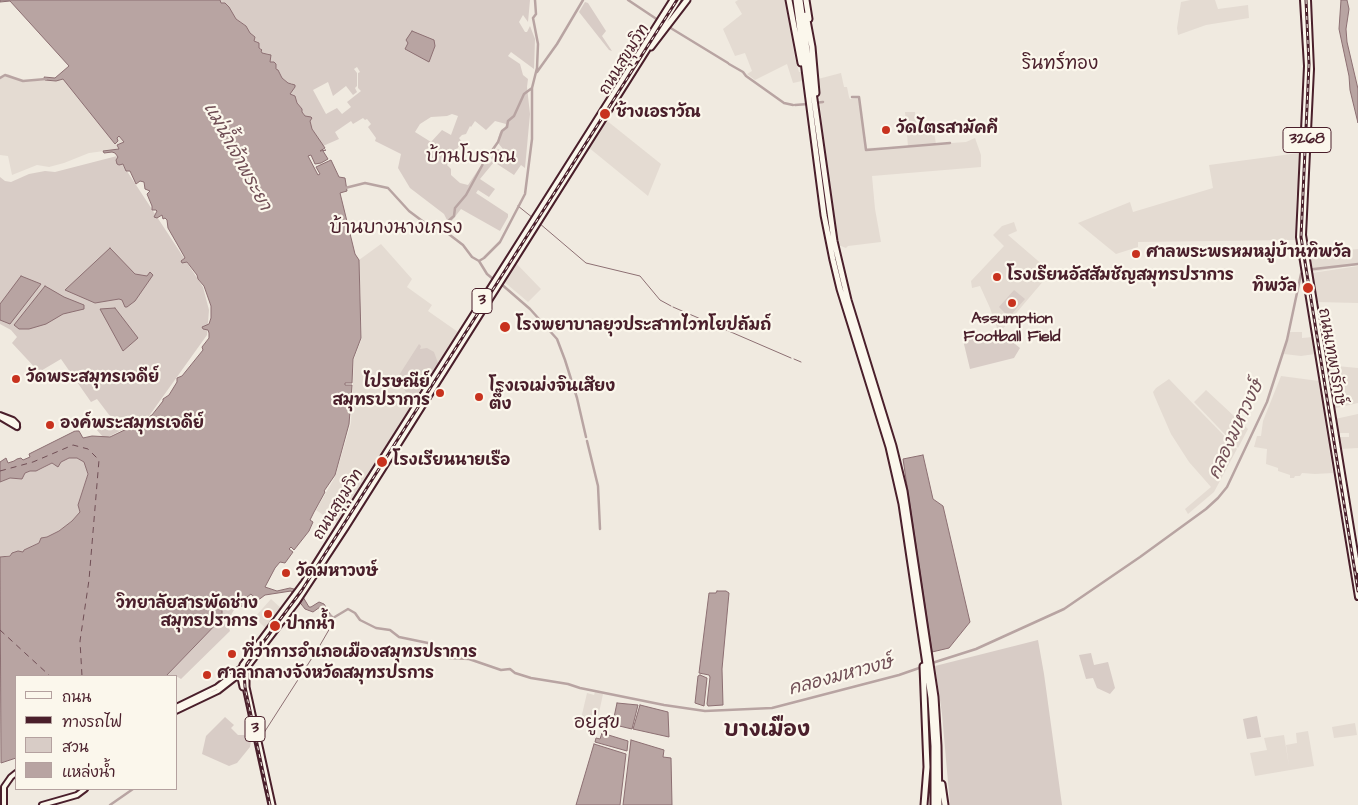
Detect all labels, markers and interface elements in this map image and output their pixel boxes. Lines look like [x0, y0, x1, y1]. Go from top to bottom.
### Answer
street label: ถนนสุขุมวิท [596, 21, 654, 99]
district label: รินทร์ทอง [1022, 54, 1098, 76]
water label: แม่น้ำเจ้าพระยา [197, 99, 275, 215]
place label: ช้างเอราวัณ [616, 104, 701, 124]
marker: ช้างเอราวัณ [598, 107, 612, 121]
place label: วัดไตรสามัคคี [896, 120, 998, 140]
marker: วัดไตรสามัคคี [880, 124, 892, 136]
road number: 3268 [1283, 128, 1331, 152]
district label: บ้านโบราณ [426, 147, 516, 169]
district label: บ้านบางนางเกรง [330, 218, 462, 240]
place label: ศาลพระพรหมหมู่บ้านทิพวัล [1146, 244, 1351, 264]
marker: ศาลพระพรหมหมู่บ้านทิพวัล [1130, 248, 1142, 260]
place label: โรงเรียนอัสสัมชัญสมุทรปราการ [1007, 267, 1234, 287]
marker: โรงเรียนอัสสัมชัญสมุทรปราการ [991, 271, 1003, 283]
place label: ทิพวัล [1252, 278, 1297, 298]
marker: ทิพวัล [1301, 281, 1315, 295]
road number: 3 [472, 288, 492, 314]
marker: Assumption Football Field [1006, 297, 1018, 309]
street label: ถนนเทพารักษ์ [1313, 307, 1349, 407]
place label: Assumption Football Field [964, 310, 1060, 348]
place label: โรงพยาบาลยุวประสาทไวทโยปถัมถ์ [516, 317, 771, 337]
marker: โรงพยาบาลยุวประสาทไวทโยปถัมถ์ [498, 320, 512, 334]
place label: วัดพระสมุทรเจดีย์ [26, 369, 159, 389]
marker: วัดพระสมุทรเจดีย์ [10, 373, 22, 385]
place label: ไปรษณีย์ สมุทรปราการ [332, 374, 430, 412]
water label: คลองมหาวงษ์ [1205, 377, 1269, 483]
place label: โรงเจเม่งจินเสียง ตึ๊ง [489, 378, 615, 416]
marker: ไปรษณีย์ สมุทรปราการ [434, 387, 446, 399]
marker: โรงเจเม่งจินเสียง ตึ๊ง [473, 391, 485, 403]
place label: องค์พระสมุทรเจดีย์ [60, 415, 204, 435]
marker: องค์พระสมุทรเจดีย์ [44, 419, 56, 431]
place label: โรงเรียนนายเรือ [393, 452, 510, 472]
marker: โรงเรียนนายเรือ [375, 455, 389, 469]
street label: ถนนสุขุมวิท [310, 466, 368, 544]
place label: วัดมหาวงษ์ [296, 563, 378, 583]
marker: วัดมหาวงษ์ [280, 567, 292, 579]
place label: วิทยาลัยสารพัดช่าง สมุทรปราการ [116, 595, 258, 633]
marker: วิทยาลัยสารพัดช่าง สมุทรปราการ [262, 608, 274, 620]
place label: ปากน้ำ [286, 616, 335, 636]
marker: ปากน้ำ [268, 619, 282, 633]
place label: ที่ว่าการอำเภอเมืองสมุทรปราการ [242, 644, 477, 664]
marker: ที่ว่าการอำเภอเมืองสมุทรปราการ [226, 648, 238, 660]
water label: คลองมหาวงษ์ [786, 653, 896, 701]
place label: ศาลากลางจังหวัดสมุทรปรการ [217, 665, 434, 685]
marker: ศาลากลางจังหวัดสมุทรปรการ [201, 669, 213, 681]
legend [15, 675, 178, 790]
text: ถนน [62, 687, 91, 708]
text: ทางรถไฟ [62, 712, 122, 733]
district label: อยู่สุข [574, 713, 620, 735]
road number: 3 [245, 716, 265, 742]
district label: บางเมือง [724, 719, 810, 745]
text: สวน [62, 737, 89, 758]
text: แหล่งน้ำ [62, 762, 116, 783]

